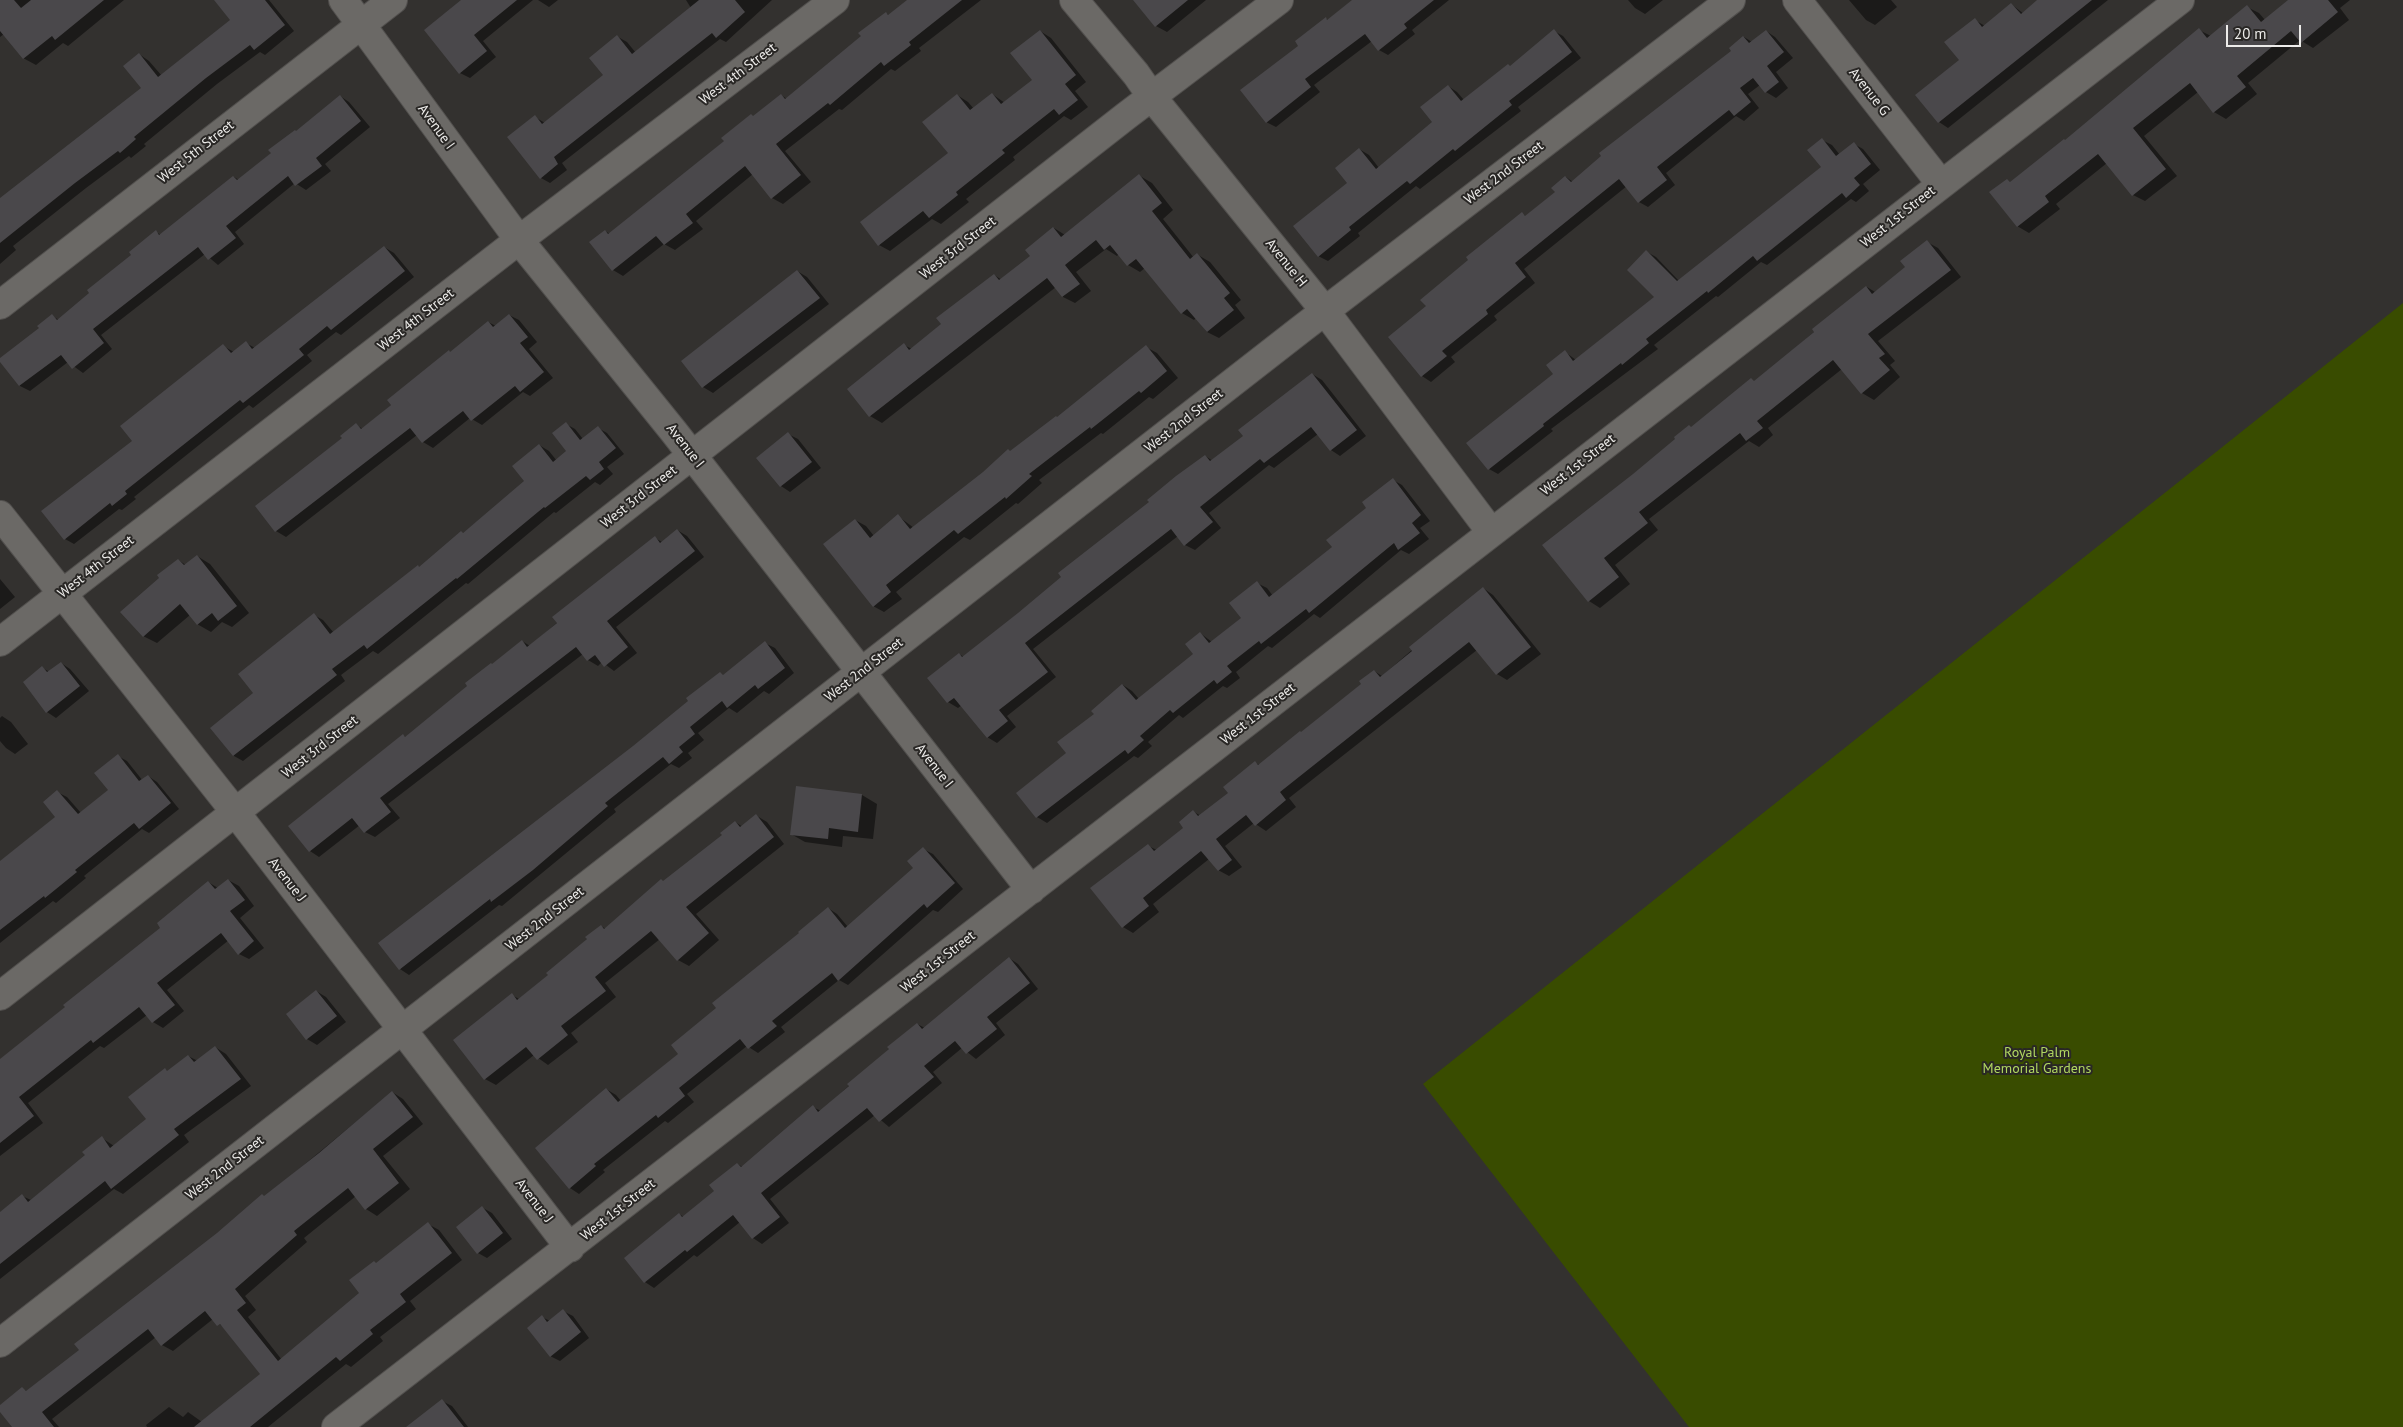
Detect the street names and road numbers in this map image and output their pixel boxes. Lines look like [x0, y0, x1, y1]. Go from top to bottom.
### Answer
street label: West 4th Street [696, 40, 780, 108]
street label: Avenue G [1845, 65, 1893, 119]
street label: Avenue I [414, 101, 458, 153]
street label: West 5th Street [155, 117, 237, 187]
street label: West 2nd Street [1461, 138, 1547, 208]
street label: West 1st Street [1857, 183, 1939, 251]
street label: West 3rd Street [917, 213, 999, 283]
street label: Avenue H [1262, 236, 1310, 290]
street label: West 4th Street [375, 285, 457, 355]
street label: West 2nd Street [1141, 385, 1227, 457]
street label: Avenue I [663, 421, 707, 471]
street label: West 1st Street [1537, 431, 1619, 499]
street label: West 3rd Street [598, 462, 680, 532]
street label: West 4th Street [55, 532, 137, 602]
street label: West 2nd Street [821, 634, 907, 706]
street label: West 1st Street [1217, 680, 1299, 748]
street label: West 3rd Street [279, 712, 361, 782]
street label: Avenue I [912, 741, 956, 791]
street label: Avenue J [265, 855, 309, 905]
street label: West 2nd Street [502, 883, 588, 955]
street label: West 1st Street [897, 928, 979, 996]
street label: West 2nd Street [182, 1132, 268, 1204]
street label: Avenue J [512, 1176, 556, 1226]
street label: West 1st Street [577, 1176, 659, 1244]

